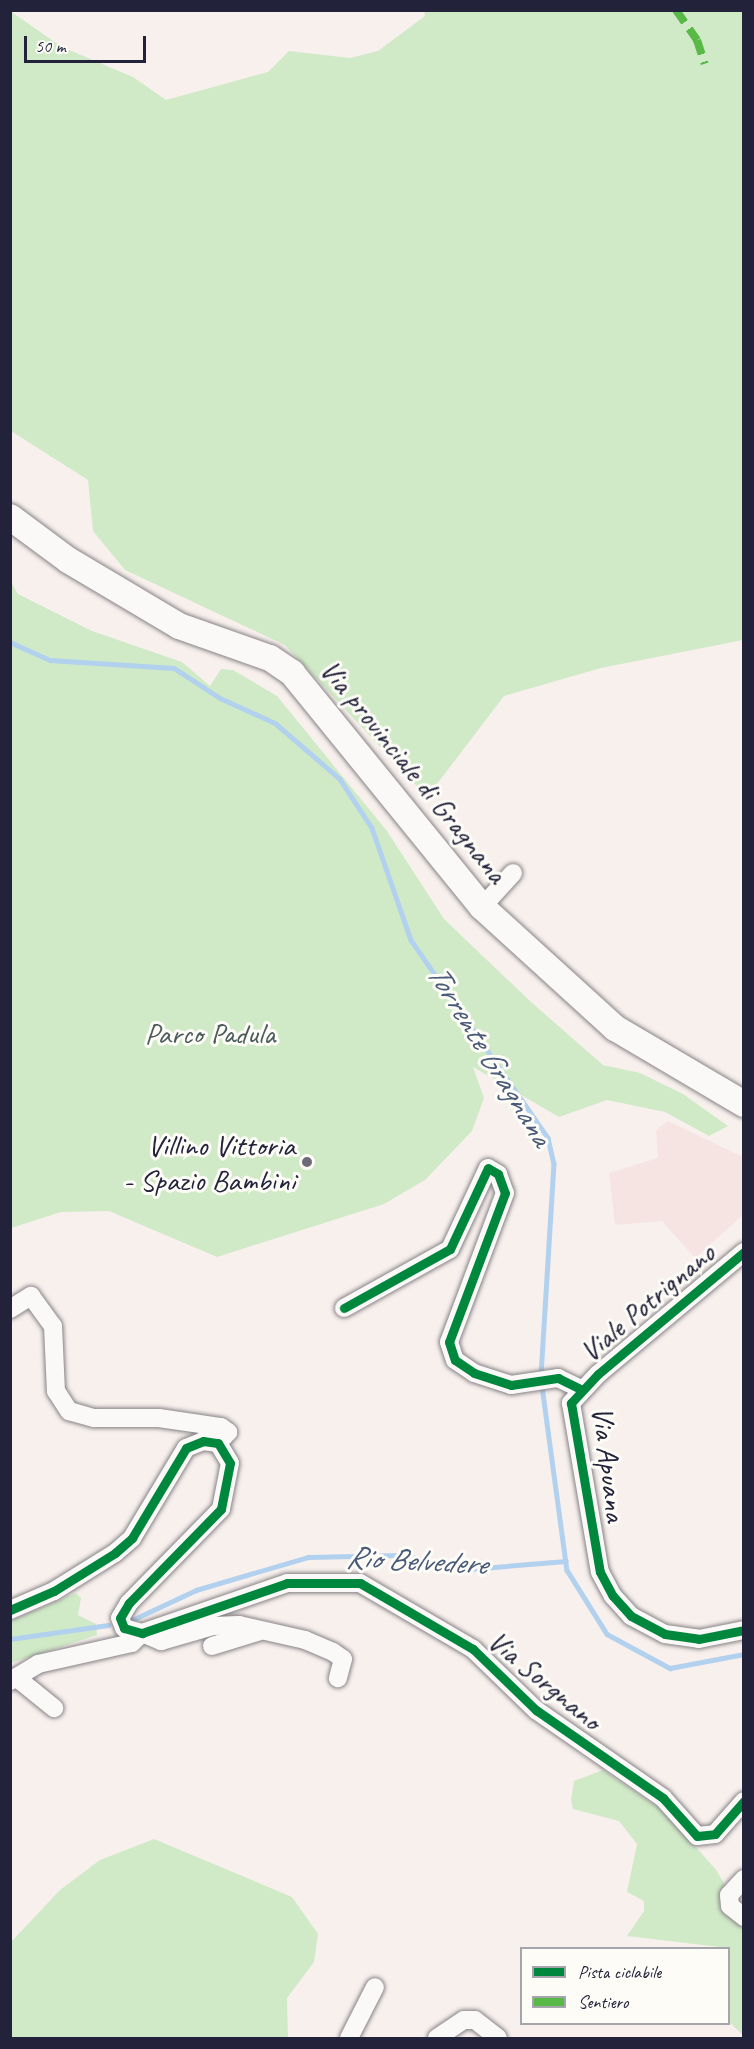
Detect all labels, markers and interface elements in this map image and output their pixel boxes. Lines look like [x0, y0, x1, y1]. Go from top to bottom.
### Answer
scale bar [27, 24, 148, 62]
text: 50 m [35, 35, 66, 57]
street label: Via provinciale di Gragnana [313, 652, 515, 890]
water label: Torrente Gragnana [418, 957, 560, 1153]
park label: Parco Padula [144, 1015, 276, 1051]
place label: Villino Vittoria - Spazio Bambini [123, 1127, 295, 1198]
marker: Villino Vittoria - Spazio Bambini [300, 1155, 314, 1169]
street label: Viale Potrignano [572, 1235, 722, 1369]
street label: Via Apuana [584, 1405, 634, 1523]
water label: Rio Belvedere [345, 1538, 487, 1584]
street label: Via Sorgnano [482, 1623, 608, 1737]
legend [520, 1947, 730, 2025]
text: Pista ciclabile [578, 1961, 661, 1983]
text: Sentiero [578, 1991, 628, 2013]

